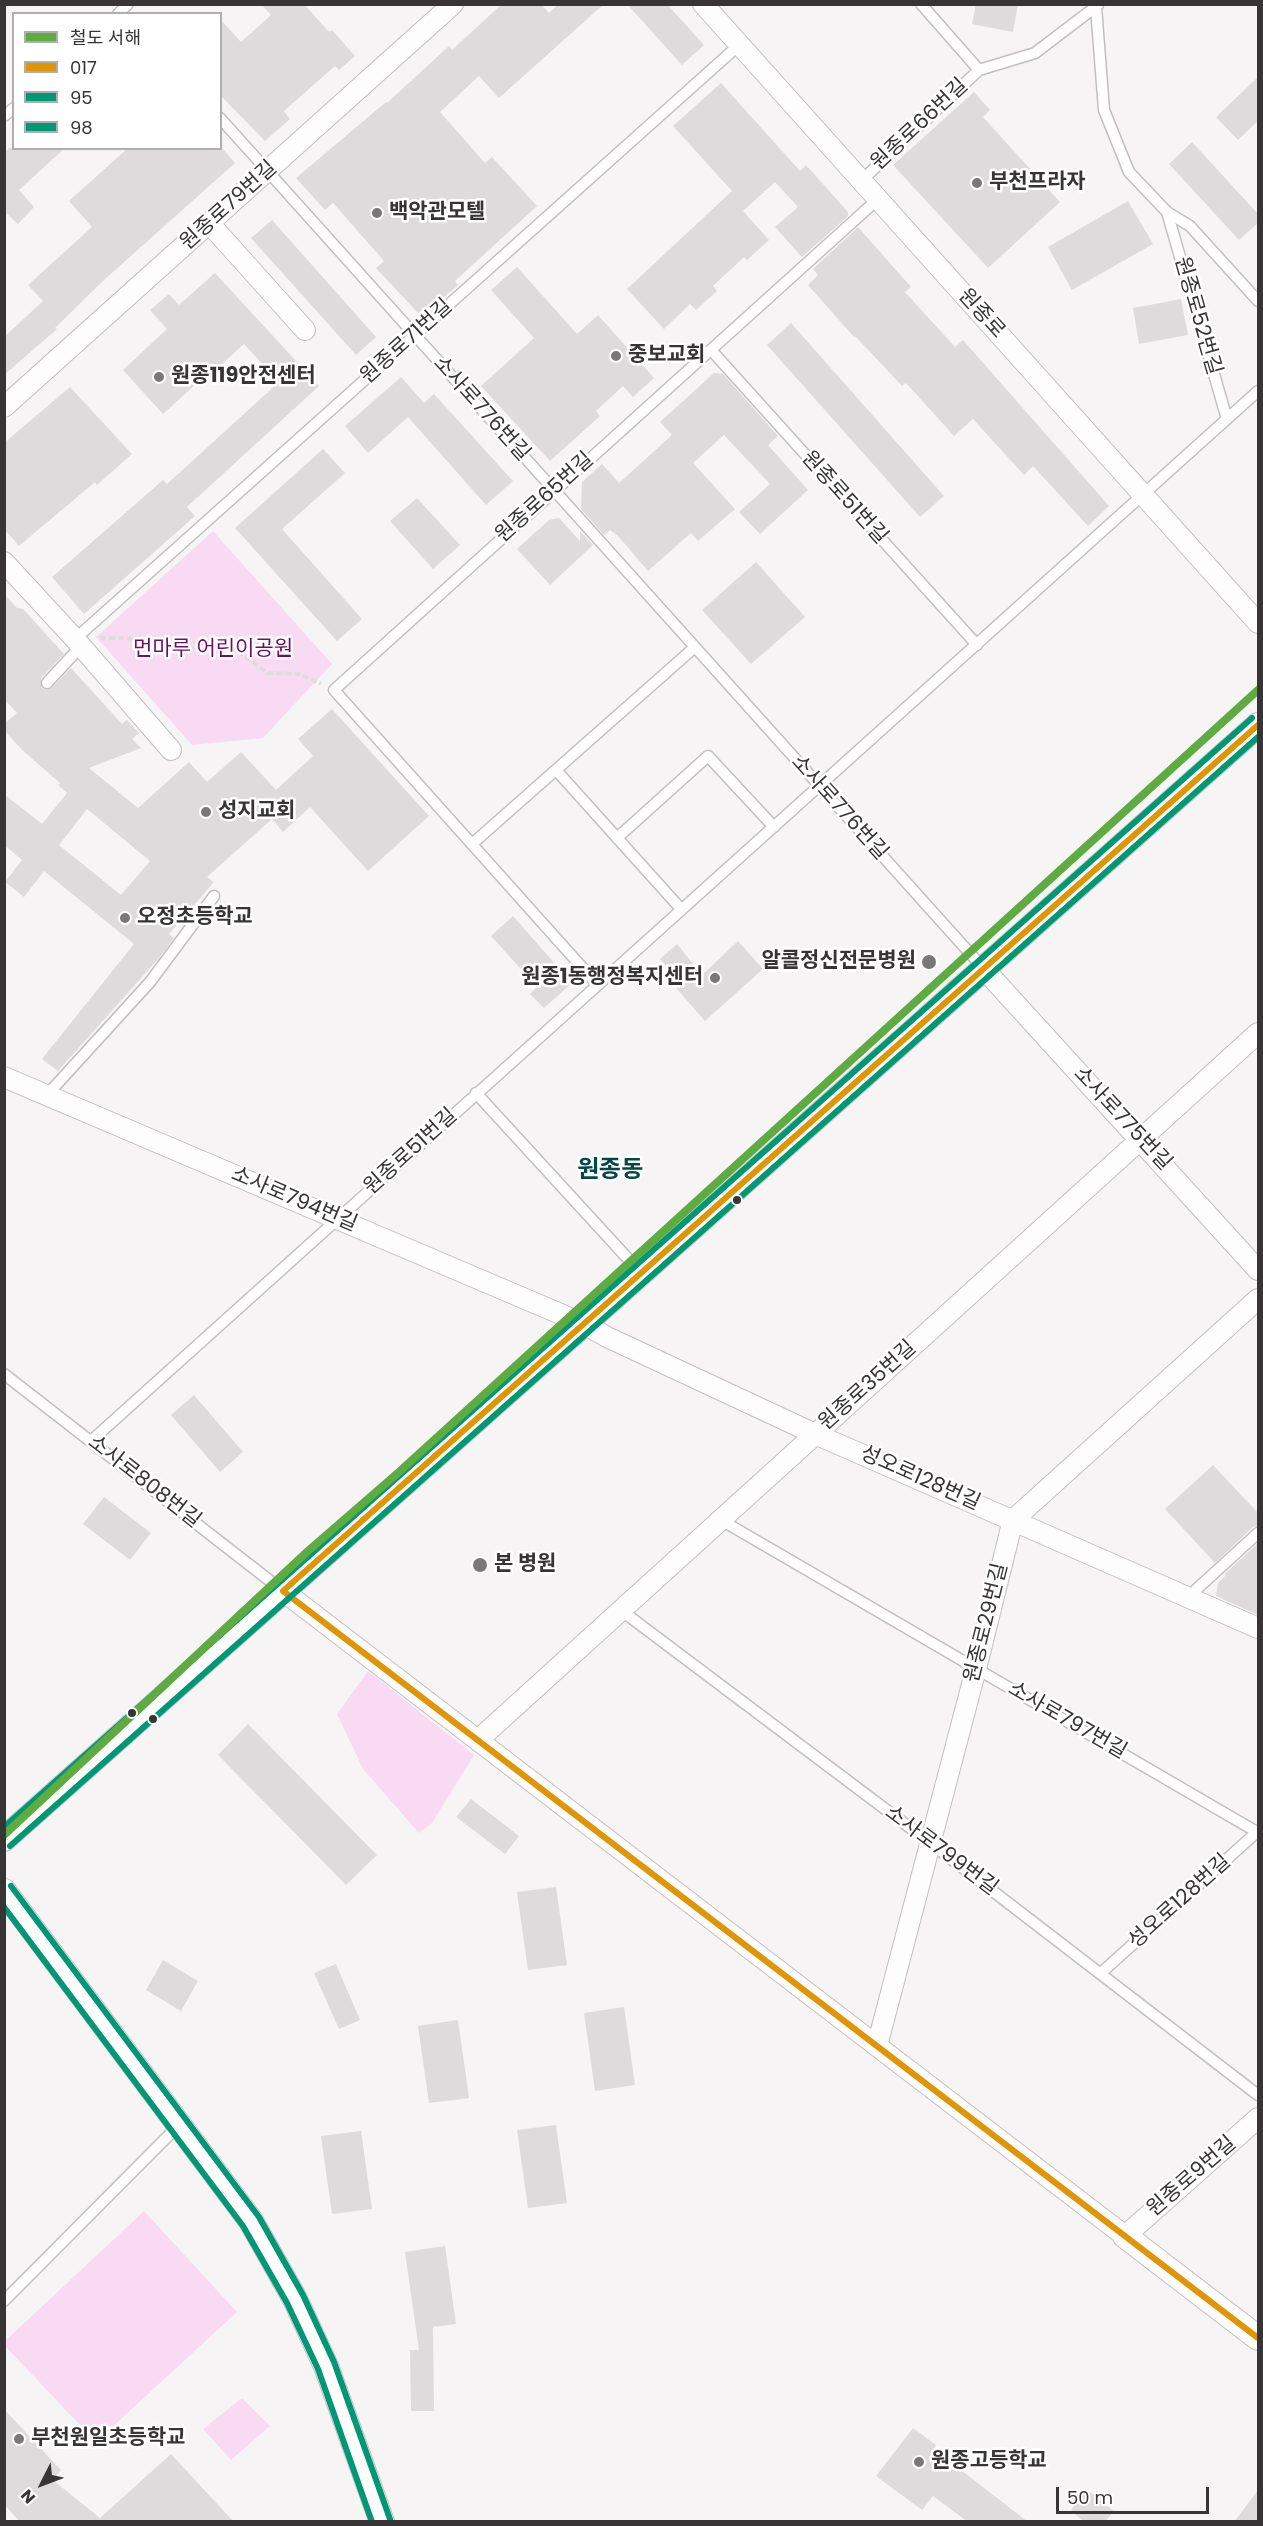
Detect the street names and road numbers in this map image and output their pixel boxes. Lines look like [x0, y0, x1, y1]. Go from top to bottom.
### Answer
street label: 원종로66번길 [866, 74, 974, 176]
street label: 원종로79번길 [175, 156, 283, 256]
street label: 원종로52번길 [1168, 254, 1226, 378]
street label: 원종로 [952, 284, 1010, 344]
street label: 원종로71번길 [356, 294, 458, 390]
street label: 소사로776번길 [427, 351, 535, 467]
street label: 원종로51번길 [796, 446, 892, 550]
street label: 원종로65번길 [491, 447, 599, 549]
street label: 소사로776번길 [785, 750, 893, 866]
street label: 소사로775번길 [1068, 1062, 1176, 1176]
street label: 원종로51번길 [359, 1104, 463, 1200]
street label: 소사로794번길 [227, 1162, 361, 1238]
street label: 원종로35번길 [814, 1336, 922, 1436]
street label: 소사로808번길 [83, 1430, 205, 1534]
street label: 성오로128번길 [856, 1441, 984, 1517]
street label: 원종로29번길 [960, 1561, 1014, 1685]
street label: 소사로797번길 [1003, 1677, 1131, 1765]
street label: 소사로799번길 [880, 1800, 1002, 1902]
street label: 성오로128번길 [1124, 1850, 1236, 1954]
street label: 원종로9번길 [1142, 2131, 1242, 2223]

